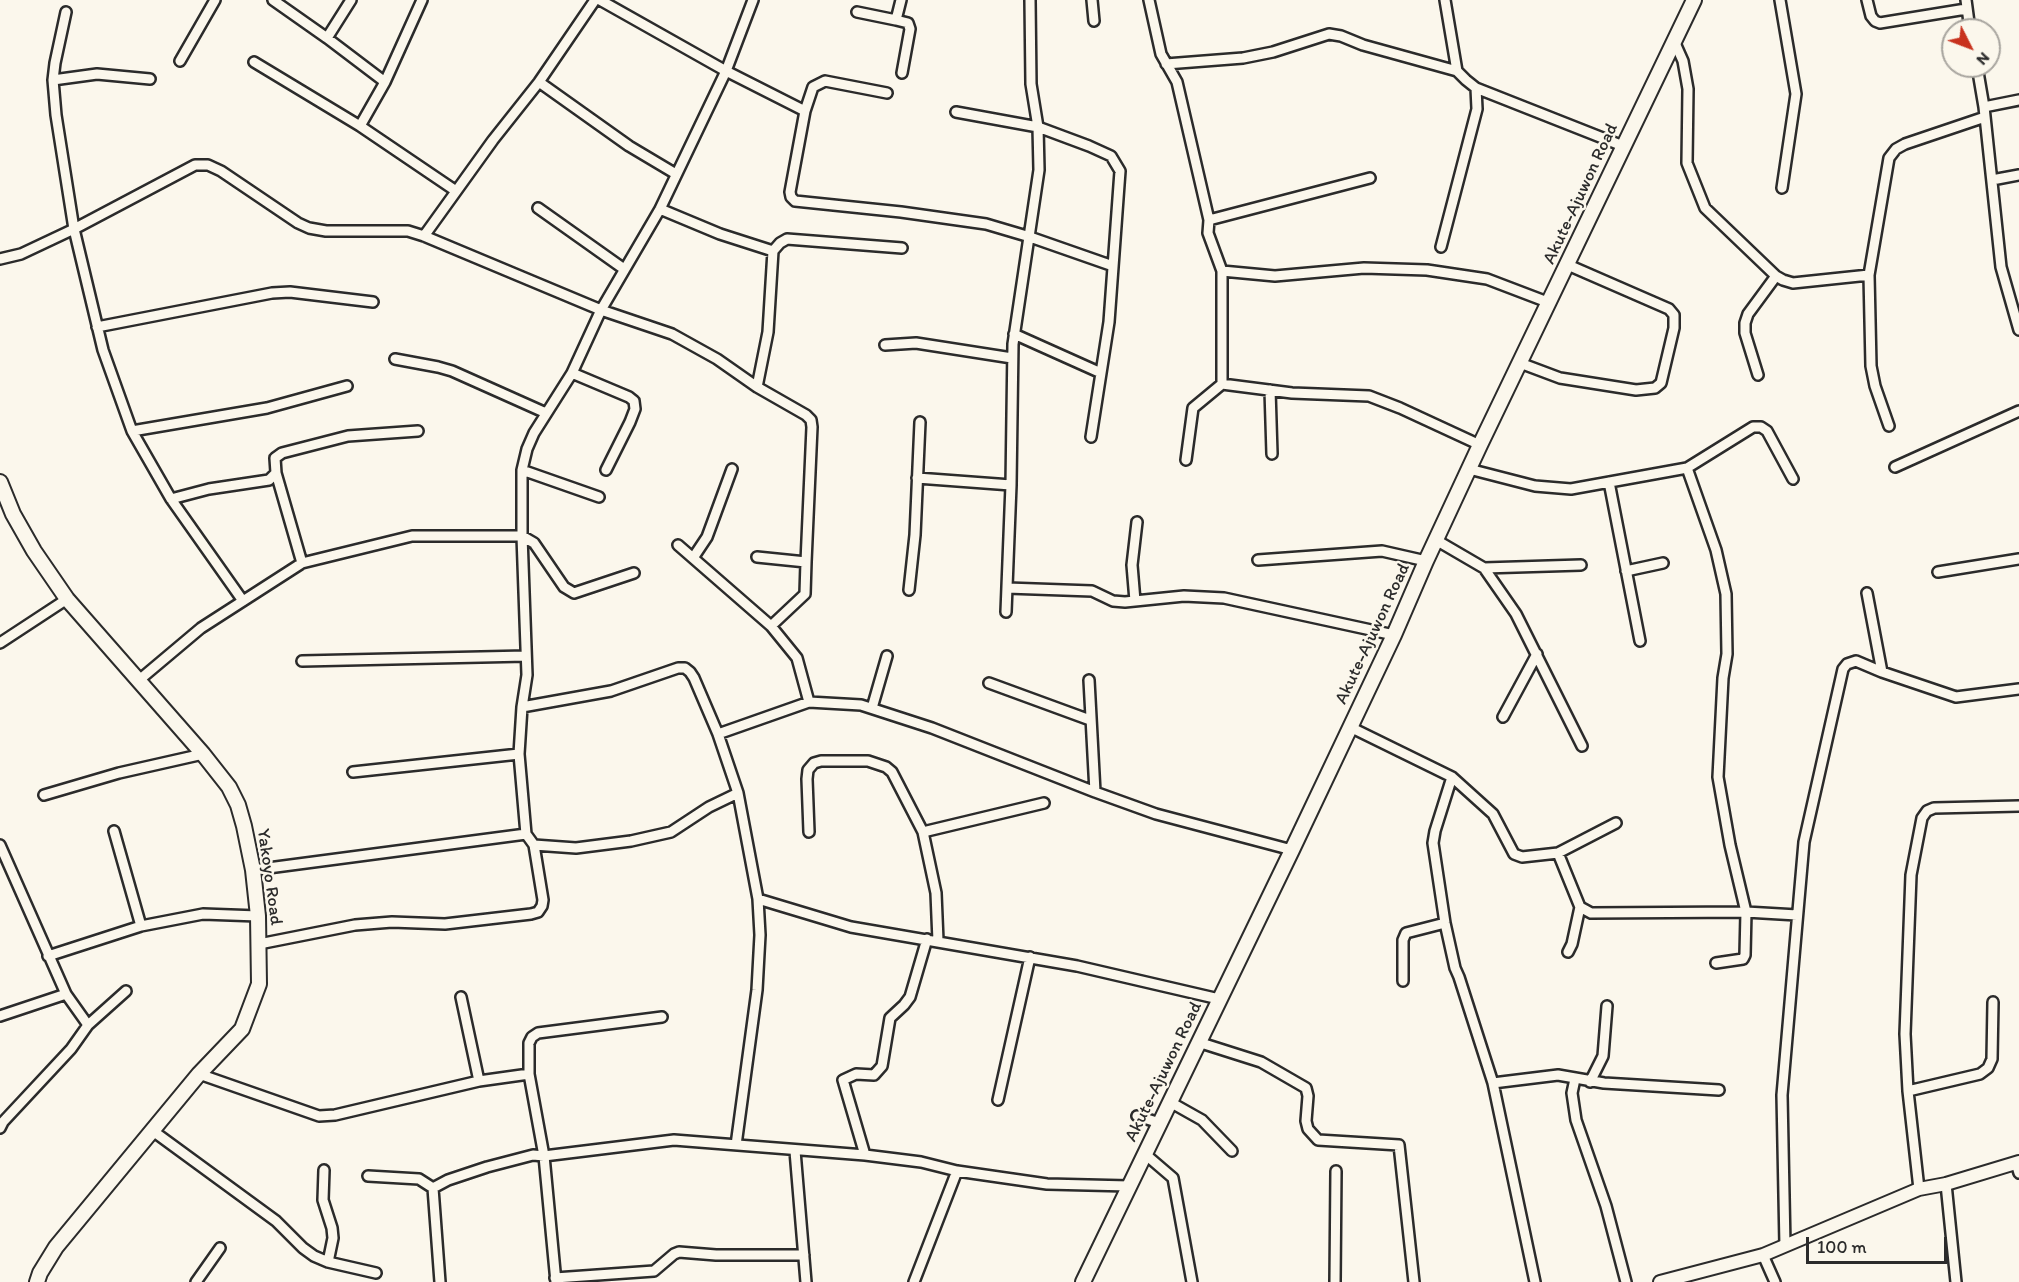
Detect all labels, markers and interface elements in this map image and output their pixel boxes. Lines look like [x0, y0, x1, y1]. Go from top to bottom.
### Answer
north arrow [1941, 18, 2001, 78]
text: N [1973, 49, 1994, 69]
street label: Akute-Ajuwon Road [1539, 120, 1623, 268]
street label: Akute-Ajuwon Road [1331, 560, 1415, 708]
street label: Yakoyo Road [252, 827, 286, 927]
street label: Akute-Ajuwon Road [1121, 998, 1207, 1146]
scale bar [1809, 1225, 1950, 1263]
text: 100 m [1817, 1236, 1867, 1258]

